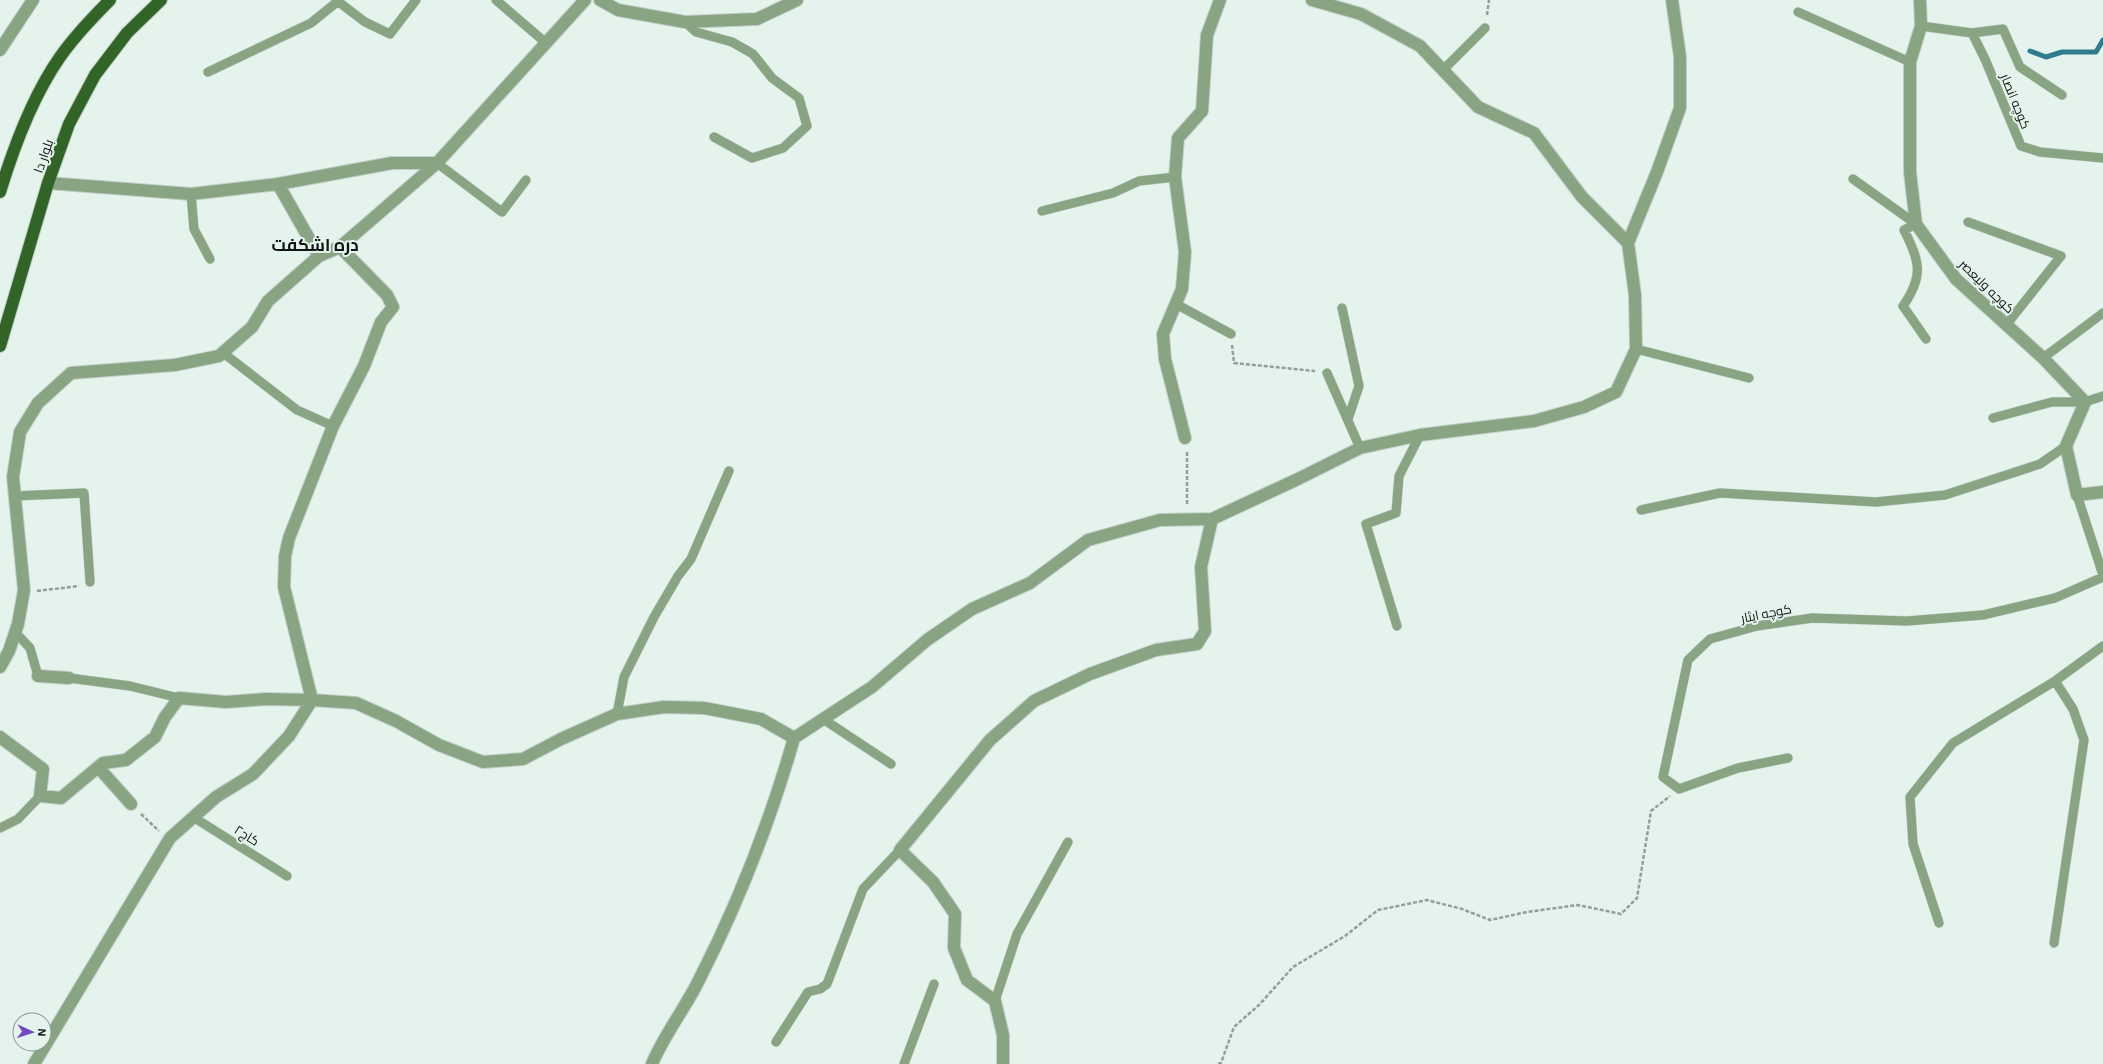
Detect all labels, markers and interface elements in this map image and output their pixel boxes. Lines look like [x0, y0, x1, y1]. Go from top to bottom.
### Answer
street label: کوچه انصار [1995, 70, 2034, 132]
street label: بلوار دا [30, 137, 56, 175]
district label: دره اشکفت [271, 234, 359, 255]
street label: کوچه ولیعصر [1954, 255, 2018, 318]
street label: کوچه ایثار [1738, 600, 1793, 628]
street label: کاج۲ [231, 821, 262, 850]
north arrow [12, 1012, 52, 1052]
text: N [36, 1028, 49, 1037]

